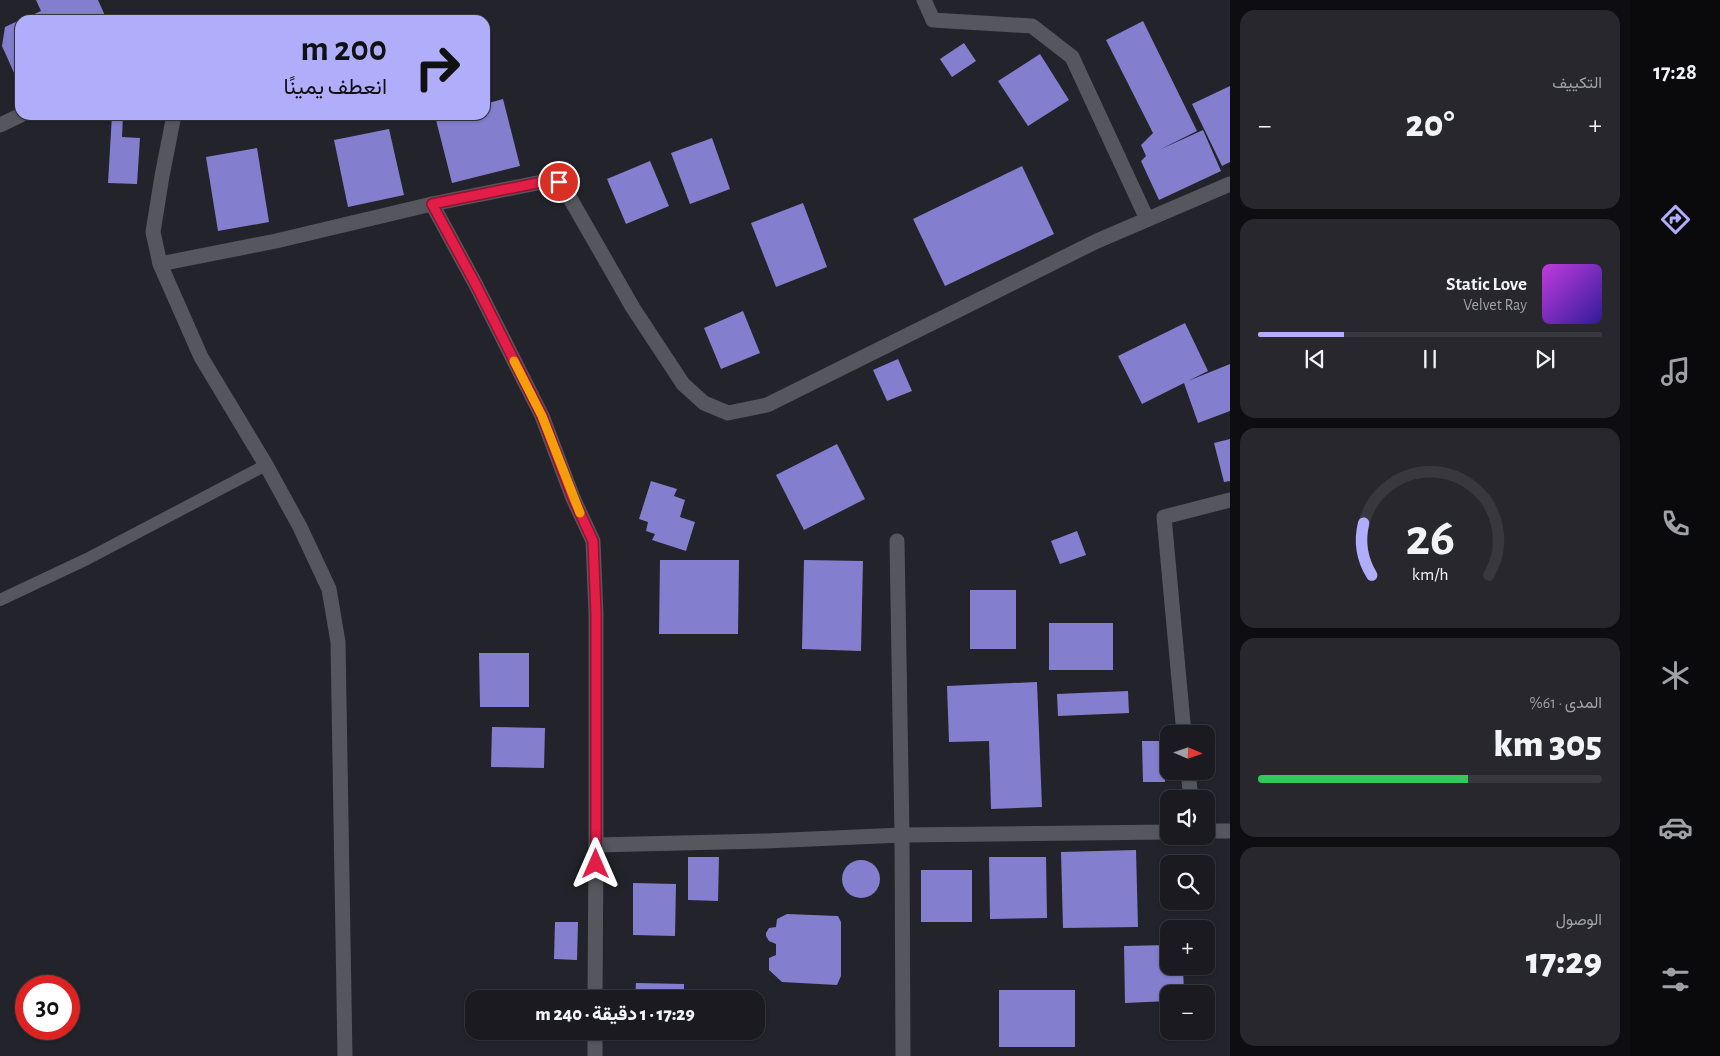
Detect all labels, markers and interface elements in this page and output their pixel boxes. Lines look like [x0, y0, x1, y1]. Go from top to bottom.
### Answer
text: 200 m [300, 32, 387, 67]
icon: right [405, 35, 470, 100]
text: 17:28 [1653, 61, 1697, 83]
text: التكييف [1552, 75, 1602, 91]
text: انعطف يمينًا [283, 76, 387, 98]
text: 20° [1406, 106, 1454, 144]
text: − [1258, 112, 1271, 140]
text: + [1589, 112, 1602, 140]
pin [538, 161, 580, 203]
icon: arrive [545, 168, 573, 196]
icon: directions [1658, 202, 1693, 237]
text: Static Love [1446, 275, 1527, 294]
text: Velvet Ray [1463, 297, 1527, 313]
icon: previous [1301, 345, 1329, 373]
icon: pause [1416, 345, 1444, 373]
icon: next [1531, 345, 1559, 373]
icon: music [1658, 354, 1693, 389]
icon: phone [1658, 506, 1693, 541]
text: 26 [1405, 512, 1455, 564]
text: km/h [1412, 566, 1448, 584]
icon: climate [1658, 658, 1693, 693]
text: المدى · 61% [1530, 695, 1602, 711]
north arrow [1160, 725, 1215, 780]
map controls [1160, 725, 1215, 1040]
text: 305 km [1493, 726, 1602, 764]
button: sound [1160, 790, 1215, 845]
icon: car [1658, 810, 1693, 845]
position arrow [569, 837, 621, 889]
button: search [1160, 855, 1215, 910]
text: الوصول [1556, 912, 1602, 928]
button: + [1160, 920, 1215, 975]
text: 17:29 [1526, 943, 1602, 981]
icon: filters [1658, 962, 1693, 997]
speed limit sign: 30 [15, 975, 80, 1040]
button: − [1160, 985, 1215, 1040]
text: 17:29 · 1 دقيقة · 240 m [535, 1005, 695, 1024]

